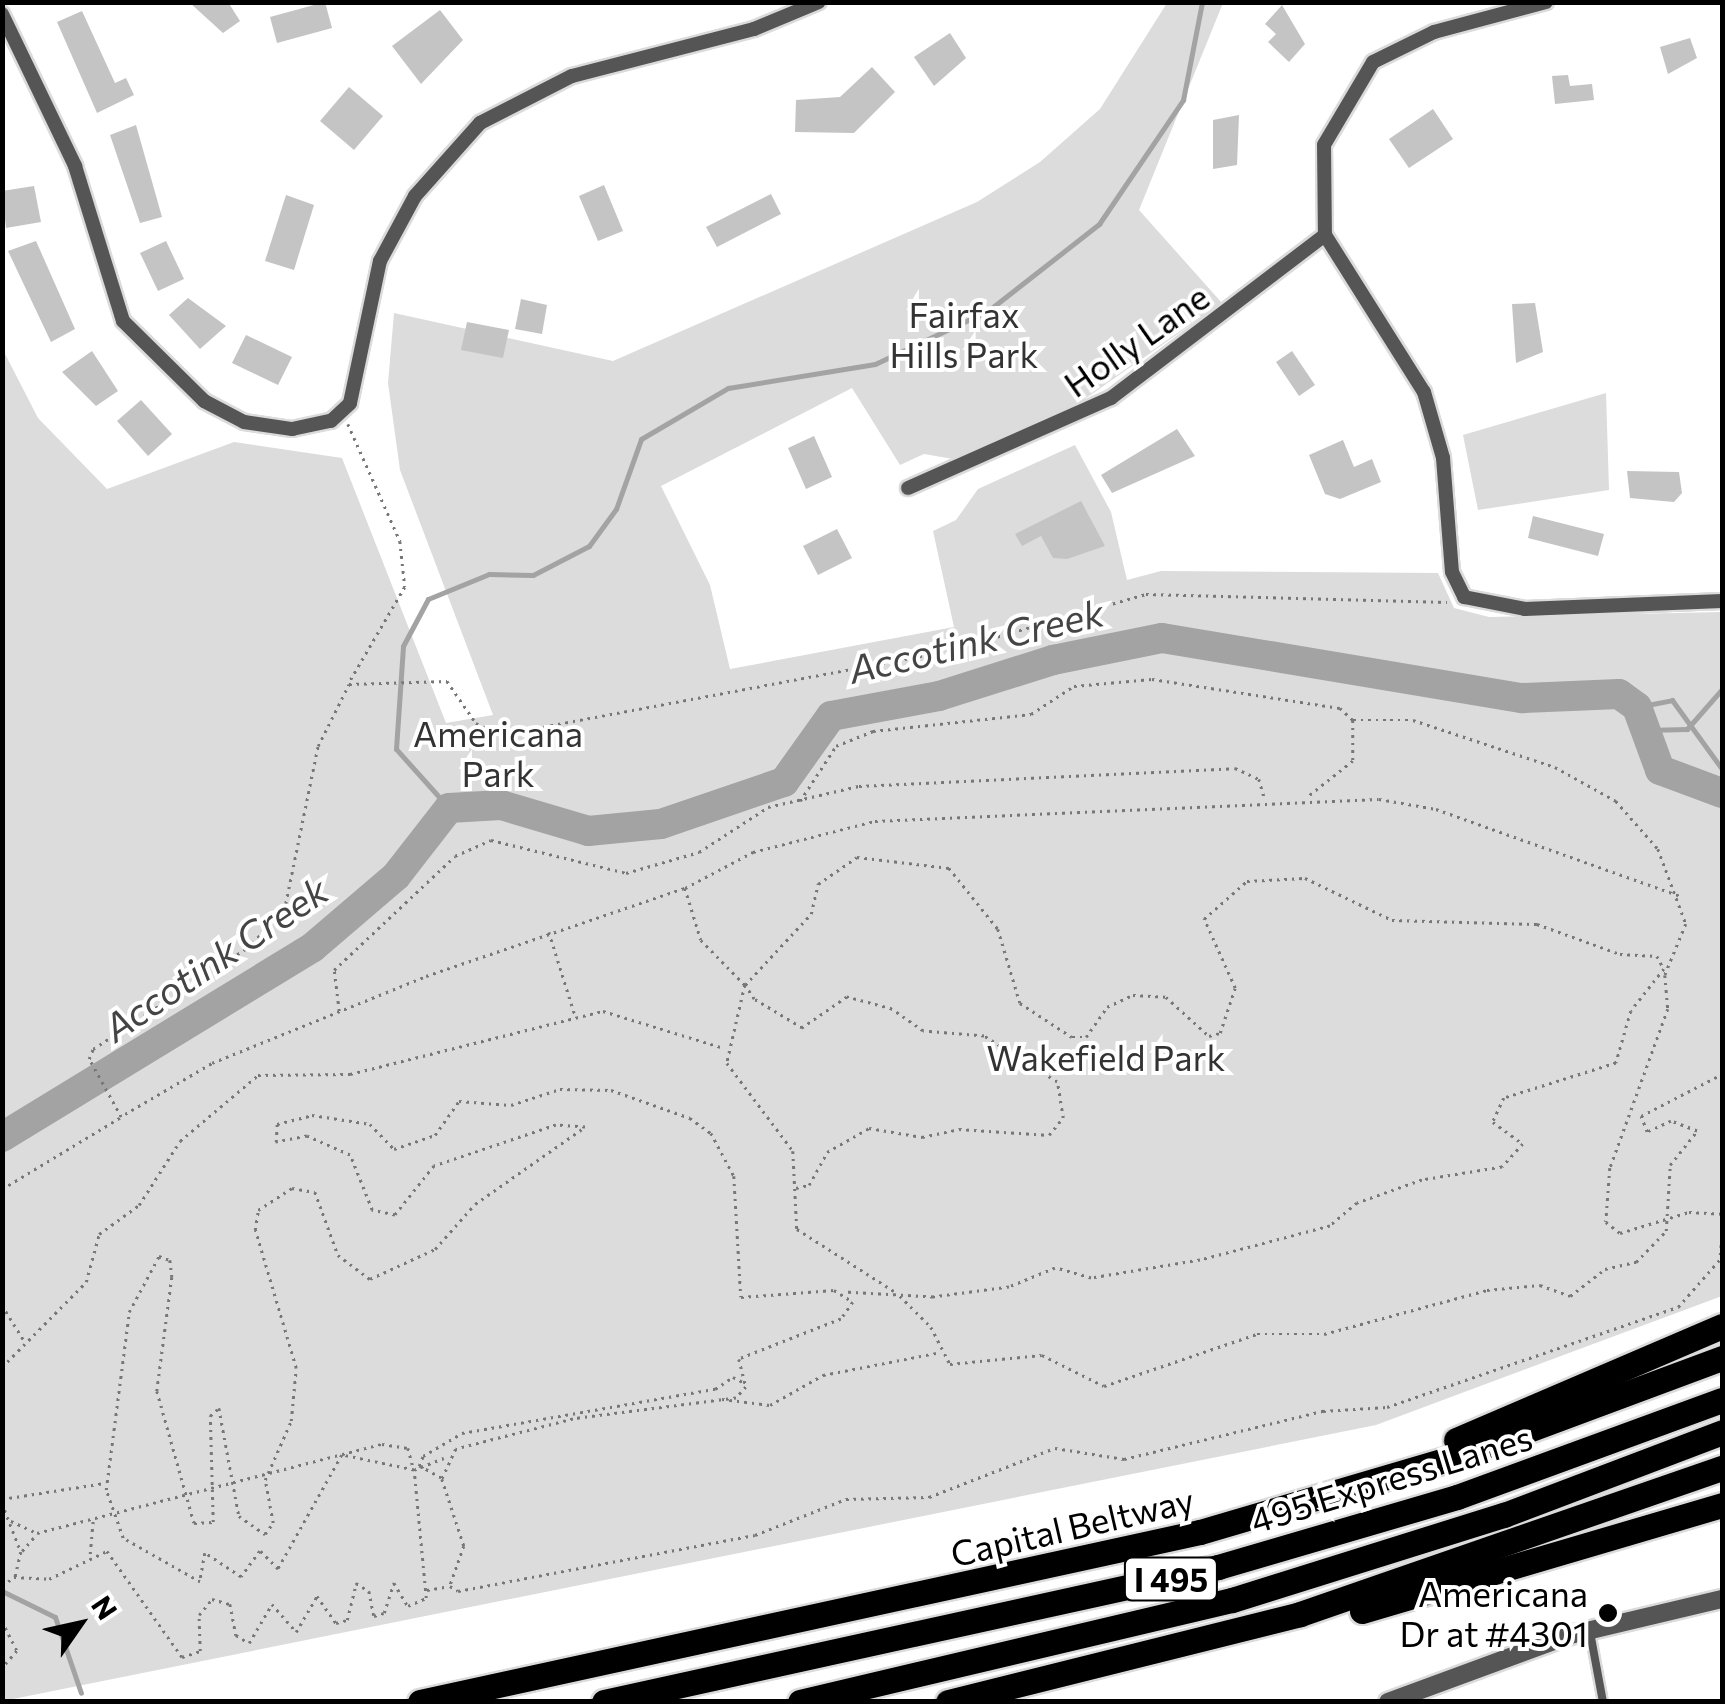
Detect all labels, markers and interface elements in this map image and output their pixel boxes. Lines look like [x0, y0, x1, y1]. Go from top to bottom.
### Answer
street label: Holly Lane [1056, 275, 1216, 405]
park label: Fairfax Hills Park [890, 293, 1038, 375]
water label: Accotink Creek [844, 588, 1108, 692]
park label: Americana Park [413, 712, 583, 794]
water label: Accotink Creek [94, 866, 336, 1050]
park label: Wakefield Park [987, 1036, 1225, 1078]
street label: 495 Express Lanes [1245, 1415, 1537, 1541]
street label: Capital Beltway [946, 1478, 1198, 1574]
road number: I 495 [1124, 1552, 1218, 1606]
place label: Americana Dr at #4301 [1400, 1572, 1588, 1654]
north arrow [30, 1574, 130, 1674]
text: N [85, 1589, 125, 1625]
marker: Americana Dr at #4301 [1597, 1602, 1619, 1624]

